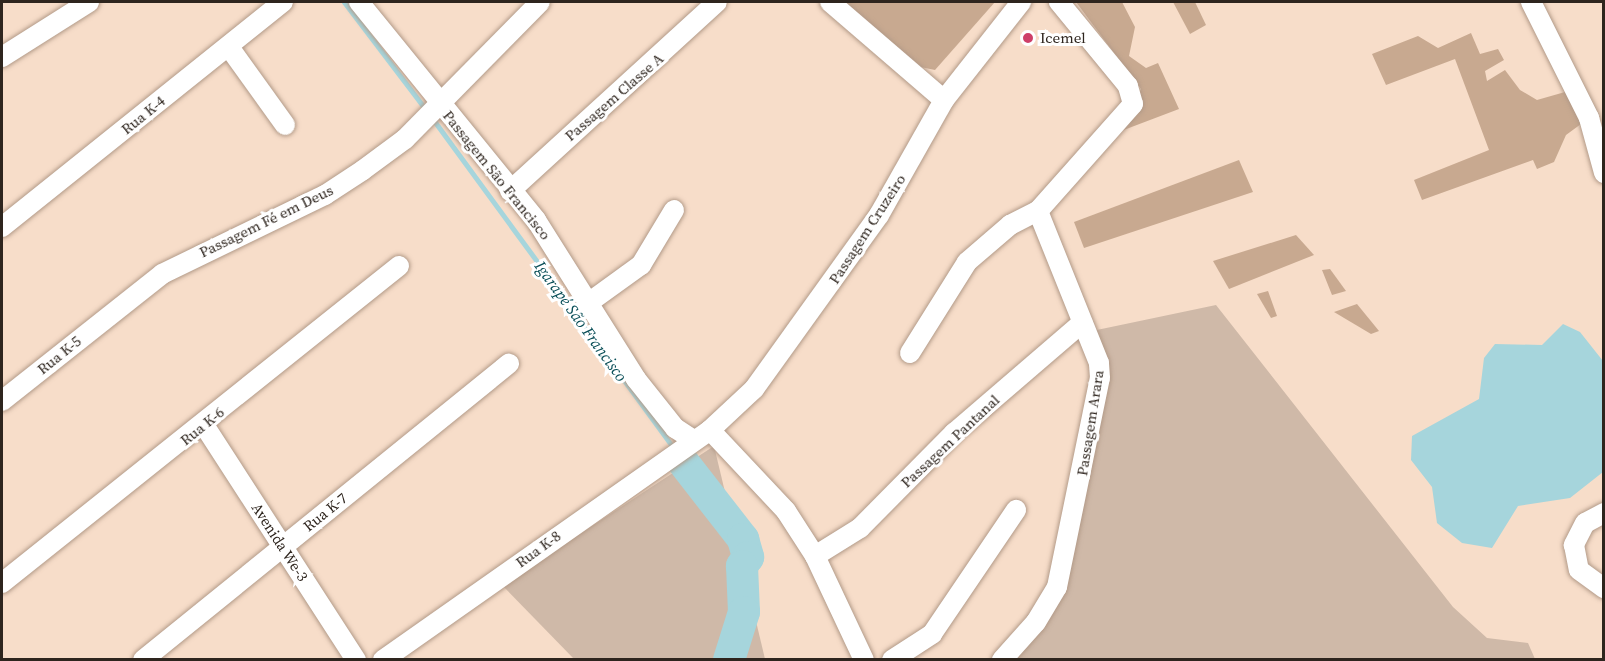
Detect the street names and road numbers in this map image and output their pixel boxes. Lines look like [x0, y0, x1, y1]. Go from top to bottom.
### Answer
street label: Passagem Classe A [561, 49, 667, 145]
street label: Rua K-4 [117, 92, 169, 138]
street label: Passagem São Francisco [439, 107, 555, 243]
street label: Passagem Cruzeiro [825, 171, 909, 287]
street label: Passagem Fé em Deus [196, 181, 336, 261]
street label: Rua K-5 [33, 332, 85, 378]
street label: Passagem Arara [1073, 369, 1107, 477]
street label: Passagem Pantanal [897, 391, 1003, 491]
street label: Rua K-6 [176, 403, 228, 449]
street label: Rua K-7 [299, 489, 351, 535]
street label: Avenida We-3 [248, 499, 312, 585]
street label: Rua K-8 [512, 527, 564, 571]

